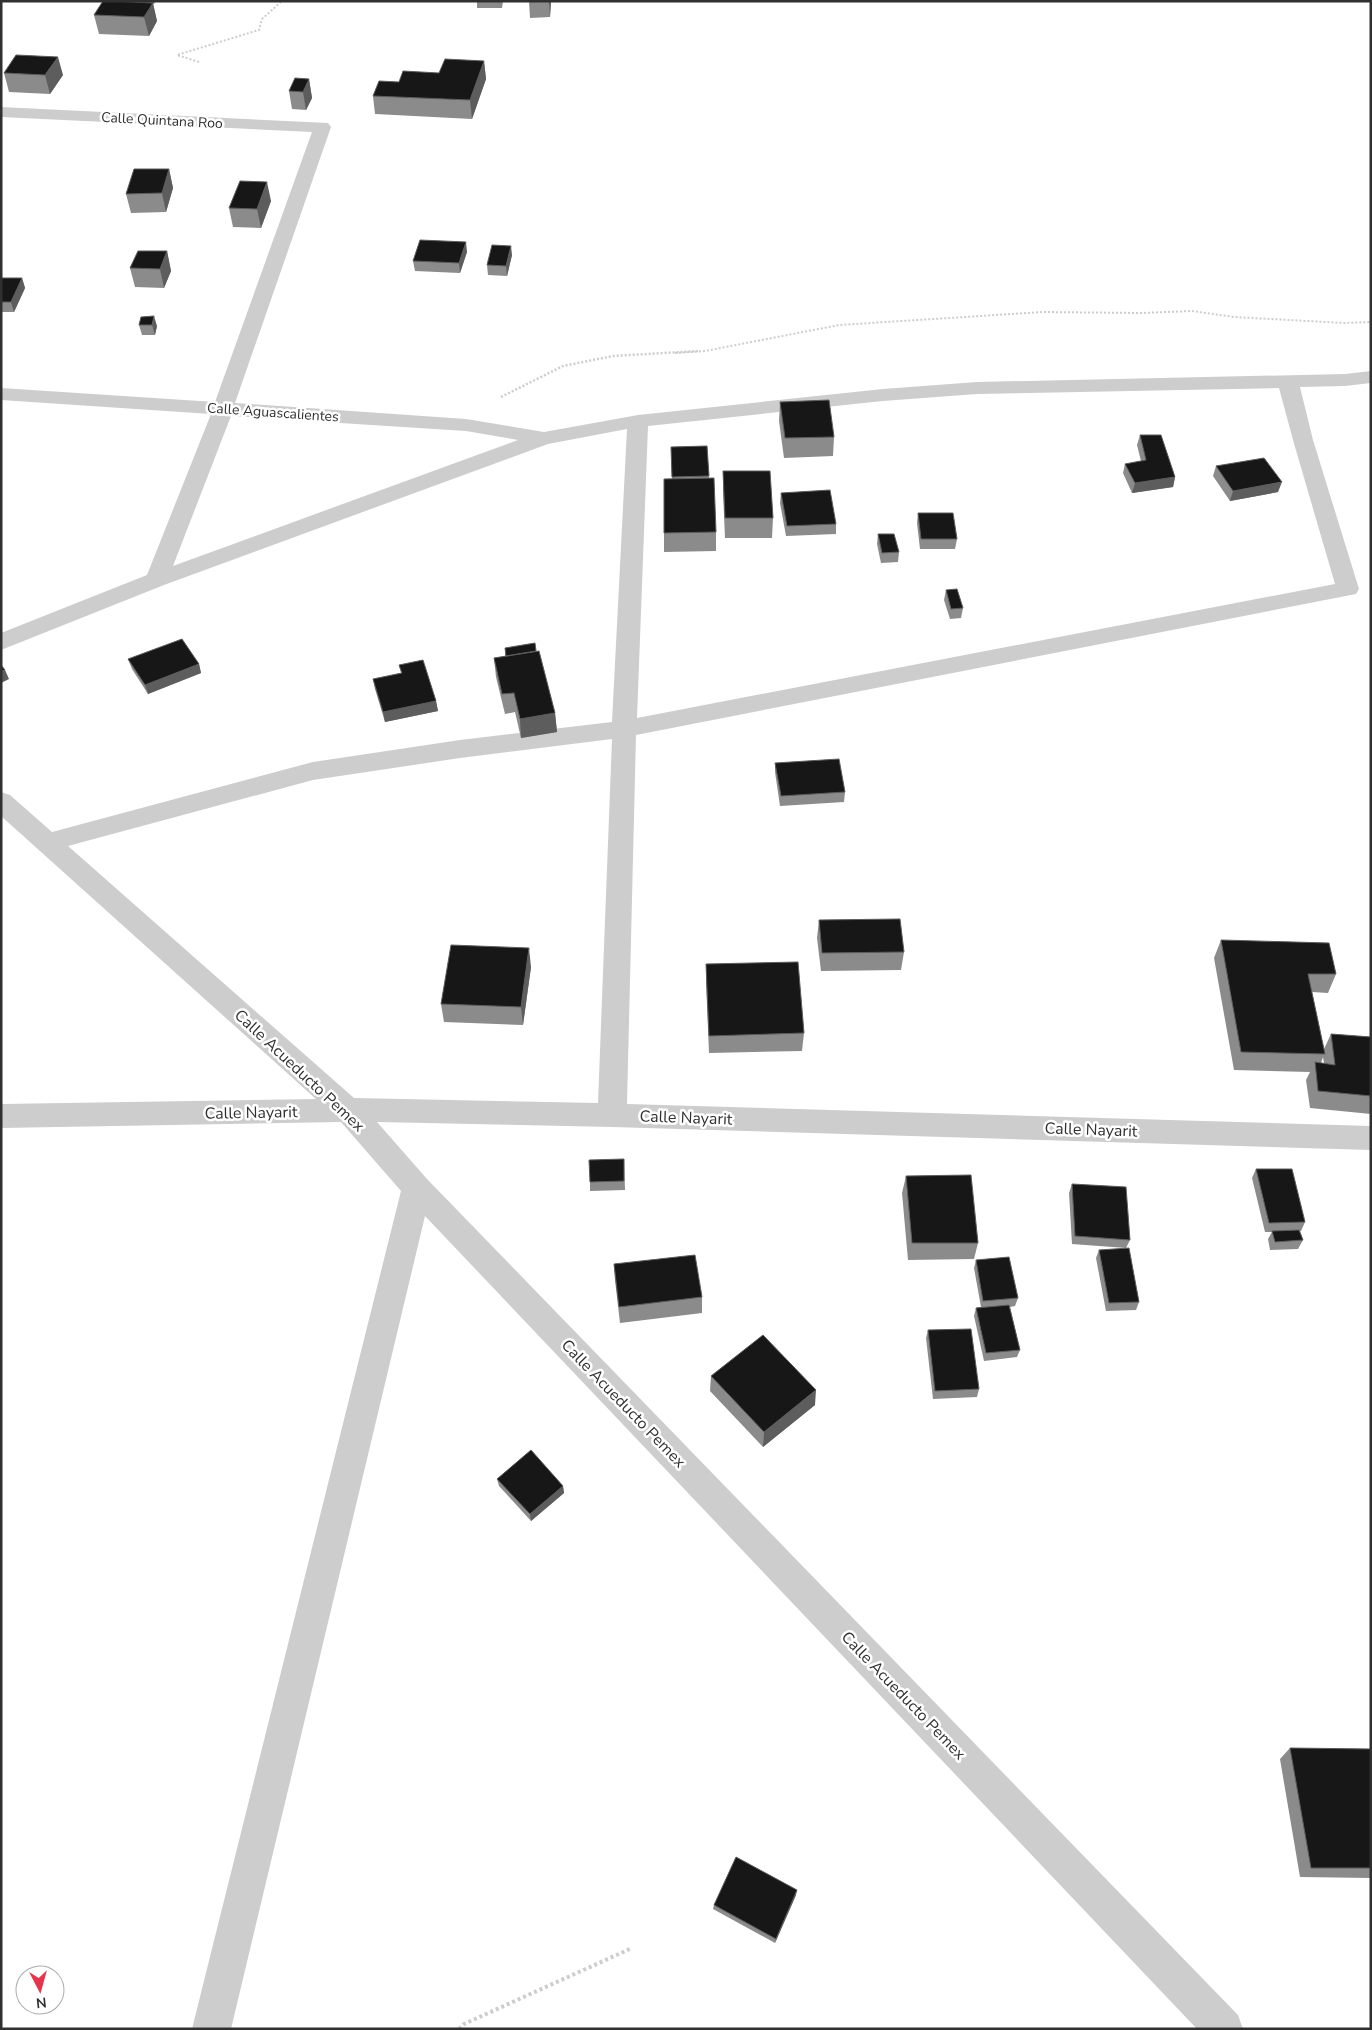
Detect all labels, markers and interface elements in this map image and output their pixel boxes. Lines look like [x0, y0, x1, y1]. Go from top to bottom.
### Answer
street label: Calle Quintana Roo [101, 108, 223, 133]
street label: Calle Aguascalientes [207, 398, 340, 427]
street label: Calle Acueducto Pemex [229, 1005, 370, 1137]
street label: Calle Nayarit [204, 1101, 298, 1125]
street label: Calle Nayarit [639, 1105, 733, 1131]
street label: Calle Nayarit [1044, 1117, 1138, 1143]
street label: Calle Acueducto Pemex [556, 1335, 691, 1473]
street label: Calle Acueducto Pemex [836, 1627, 971, 1765]
north arrow [15, 1965, 65, 2015]
text: N [35, 1992, 48, 2012]

